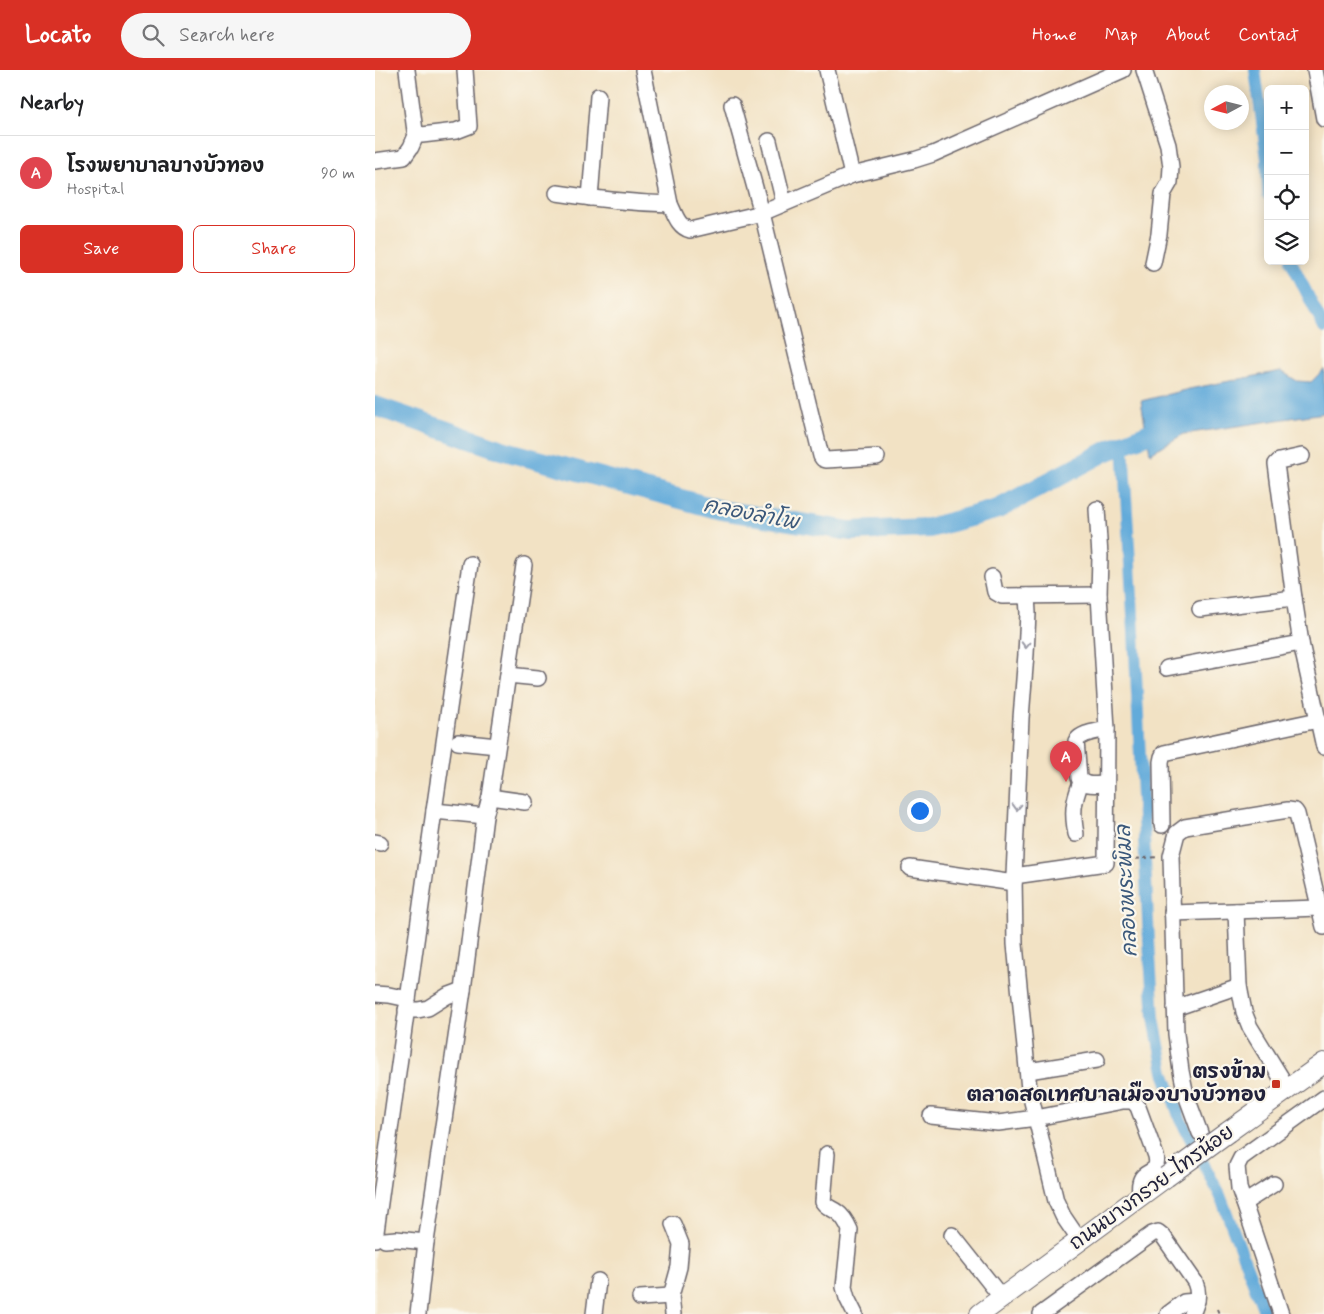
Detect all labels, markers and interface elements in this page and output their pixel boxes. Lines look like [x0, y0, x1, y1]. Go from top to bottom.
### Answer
search box [121, 13, 471, 58]
text: Locato [25, 20, 91, 51]
icon: search [139, 21, 167, 49]
text: Search here [179, 23, 275, 48]
text: Home [1032, 23, 1077, 47]
text: Map [1105, 23, 1138, 47]
text: About [1166, 23, 1210, 47]
text: Contact [1238, 23, 1299, 47]
north arrow [1204, 85, 1249, 130]
map controls [1264, 85, 1309, 265]
button: + [1264, 85, 1309, 130]
text: Nearby [20, 89, 84, 117]
button: − [1264, 130, 1309, 175]
text: โรงพยาบาลบางบัวทอง [67, 154, 264, 179]
text: A [31, 163, 41, 184]
text: 90 m [321, 163, 355, 184]
button: locate [1264, 175, 1309, 220]
text: Hospital [67, 179, 124, 200]
button: layers [1264, 220, 1309, 265]
button: Save [20, 225, 183, 273]
button: Share [193, 225, 355, 273]
water label: คลองลำโพ [701, 490, 803, 537]
one-way arrow [1021, 641, 1032, 649]
pin: A [1050, 741, 1082, 782]
your location [907, 798, 933, 824]
one-way arrow [1011, 803, 1022, 811]
water label: คลองพระพิมล [1109, 823, 1144, 958]
place label: ตรงข้าม ตลาดสดเทศบาลเมืองบางบัวทอง [966, 1058, 1266, 1109]
marker: ตรงข้าม ตลาดสดเทศบาลเมืองบางบัวทอง [1270, 1078, 1282, 1090]
street label: ถนนบางกรวย-ไทรน้อย [1064, 1118, 1240, 1257]

